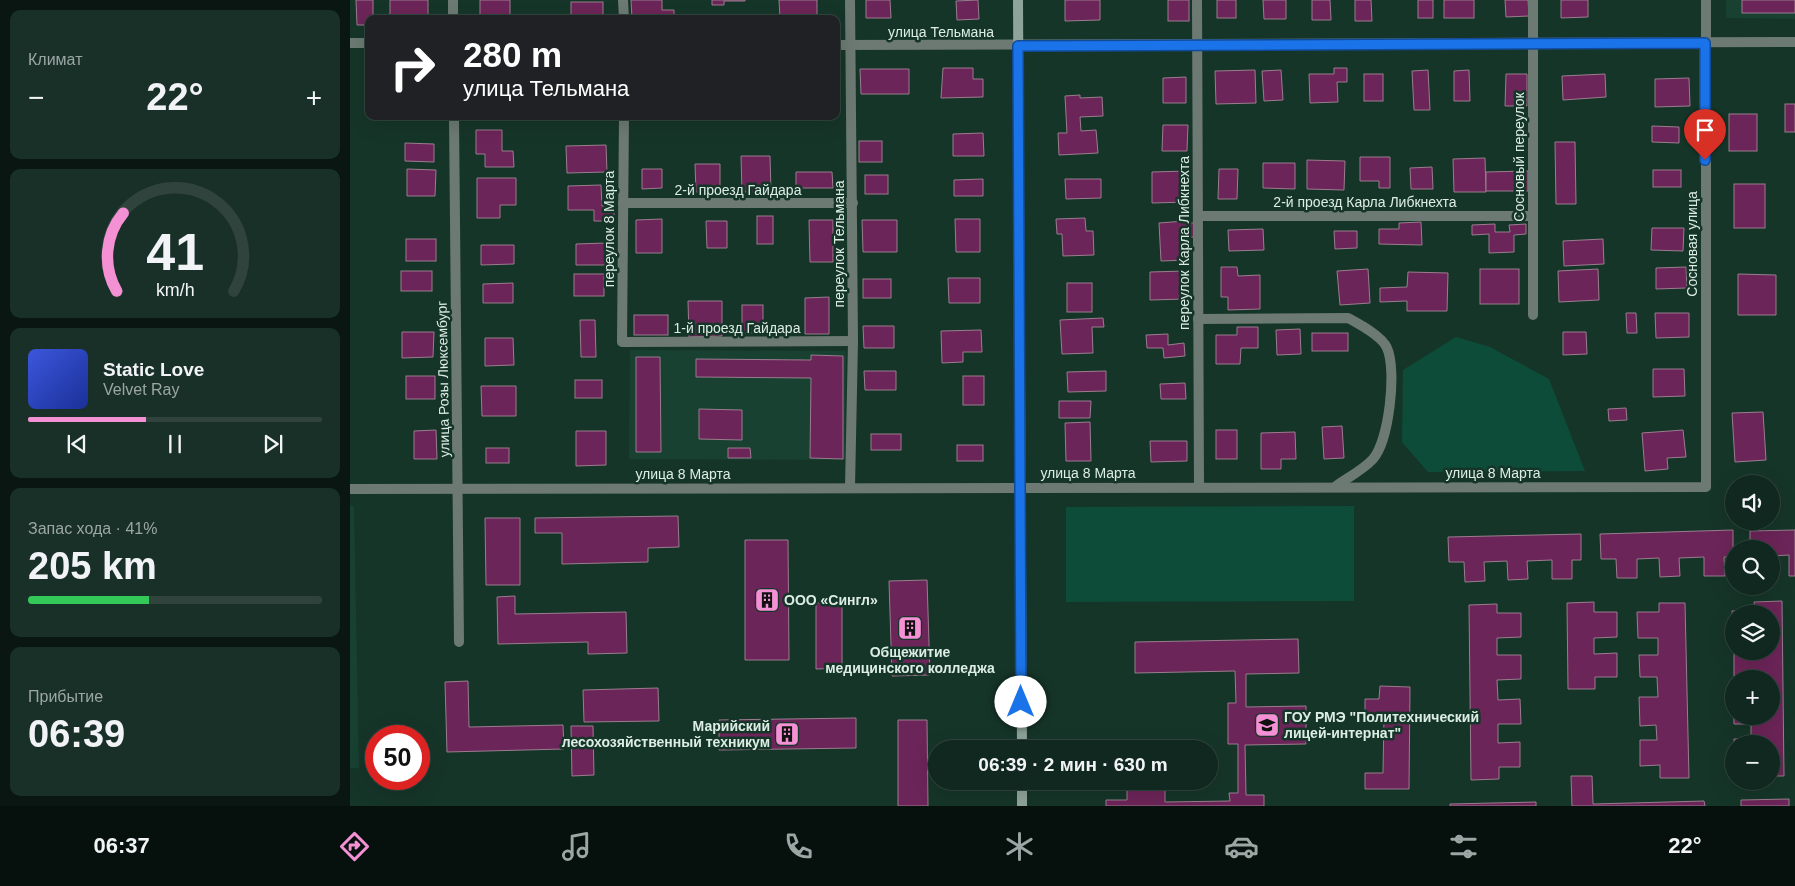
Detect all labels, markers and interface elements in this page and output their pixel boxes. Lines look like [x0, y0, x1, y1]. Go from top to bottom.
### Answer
street label: улица Тельмана [888, 24, 994, 40]
icon: right [380, 35, 445, 100]
text: 280 m [463, 35, 562, 74]
text: Климат [28, 51, 82, 68]
text: 22° [146, 76, 204, 118]
text: улица Тельмана [463, 76, 629, 101]
text: − [28, 82, 44, 113]
text: + [306, 82, 322, 113]
street label: Сосновый переулок [1511, 91, 1527, 222]
pin [1684, 109, 1726, 160]
icon: arrive [1691, 116, 1719, 144]
street label: переулок Карла Либкнехта [1176, 156, 1192, 330]
street label: переулок 8 Марта [601, 171, 617, 287]
street label: переулок Тельмана [831, 180, 847, 308]
street label: 2-й проезд Гайдара [675, 182, 802, 198]
street label: Сосновая улица [1684, 191, 1700, 297]
street label: 2-й проезд Карла Либкнехта [1273, 194, 1457, 210]
text: 41 [146, 223, 204, 281]
text: km/h [156, 280, 194, 300]
street label: улица Розы Люксембург [434, 300, 452, 458]
street label: 1-й проезд Гайдара [674, 320, 801, 336]
text: Static Love [103, 359, 204, 380]
text: Velvet Ray [103, 381, 179, 398]
icon: previous [63, 430, 91, 458]
icon: pause [161, 430, 189, 458]
icon: next [259, 430, 287, 458]
street label: улица 8 Марта [1040, 465, 1136, 481]
street label: улица 8 Марта [1445, 465, 1541, 481]
street label: улица 8 Марта [635, 466, 731, 482]
map controls [1725, 475, 1780, 790]
button: sound [1725, 475, 1780, 530]
text: Запас хода · 41% [28, 520, 157, 537]
button: search [1725, 540, 1780, 595]
text: 205 km [28, 545, 157, 587]
building icon: ООО «Сингл» [754, 587, 780, 613]
place label: ООО «Сингл» [784, 592, 878, 608]
button: layers [1725, 605, 1780, 660]
building icon: Общежитие медицинского колледжа [897, 615, 923, 641]
place label: Общежитие медицинского колледжа [825, 644, 995, 676]
button: + [1725, 670, 1780, 725]
position arrow [994, 675, 1046, 727]
text: Прибытие [28, 688, 103, 705]
place label: ГОУ РМЭ "Политехнический лицей-интернат" [1284, 709, 1479, 741]
school or university icon: ГОУ РМЭ "Политехнический лицей-интернат" [1254, 712, 1280, 738]
text: 06:39 [28, 713, 125, 755]
place label: Марийский лесохозяйственный техникум [562, 718, 770, 750]
building icon: Марийский лесохозяйственный техникум [774, 721, 800, 747]
speed limit sign: 50 [365, 725, 430, 790]
button: − [1725, 735, 1780, 790]
text: 06:39 · 2 мин · 630 m [978, 754, 1168, 775]
icon: directions [337, 829, 372, 864]
icon: music [559, 829, 594, 864]
icon: phone [781, 829, 816, 864]
icon: climate [1002, 829, 1037, 864]
icon: car [1224, 829, 1259, 864]
icon: filters [1446, 829, 1481, 864]
text: 06:37 [93, 833, 150, 858]
text: 22° [1668, 833, 1701, 858]

